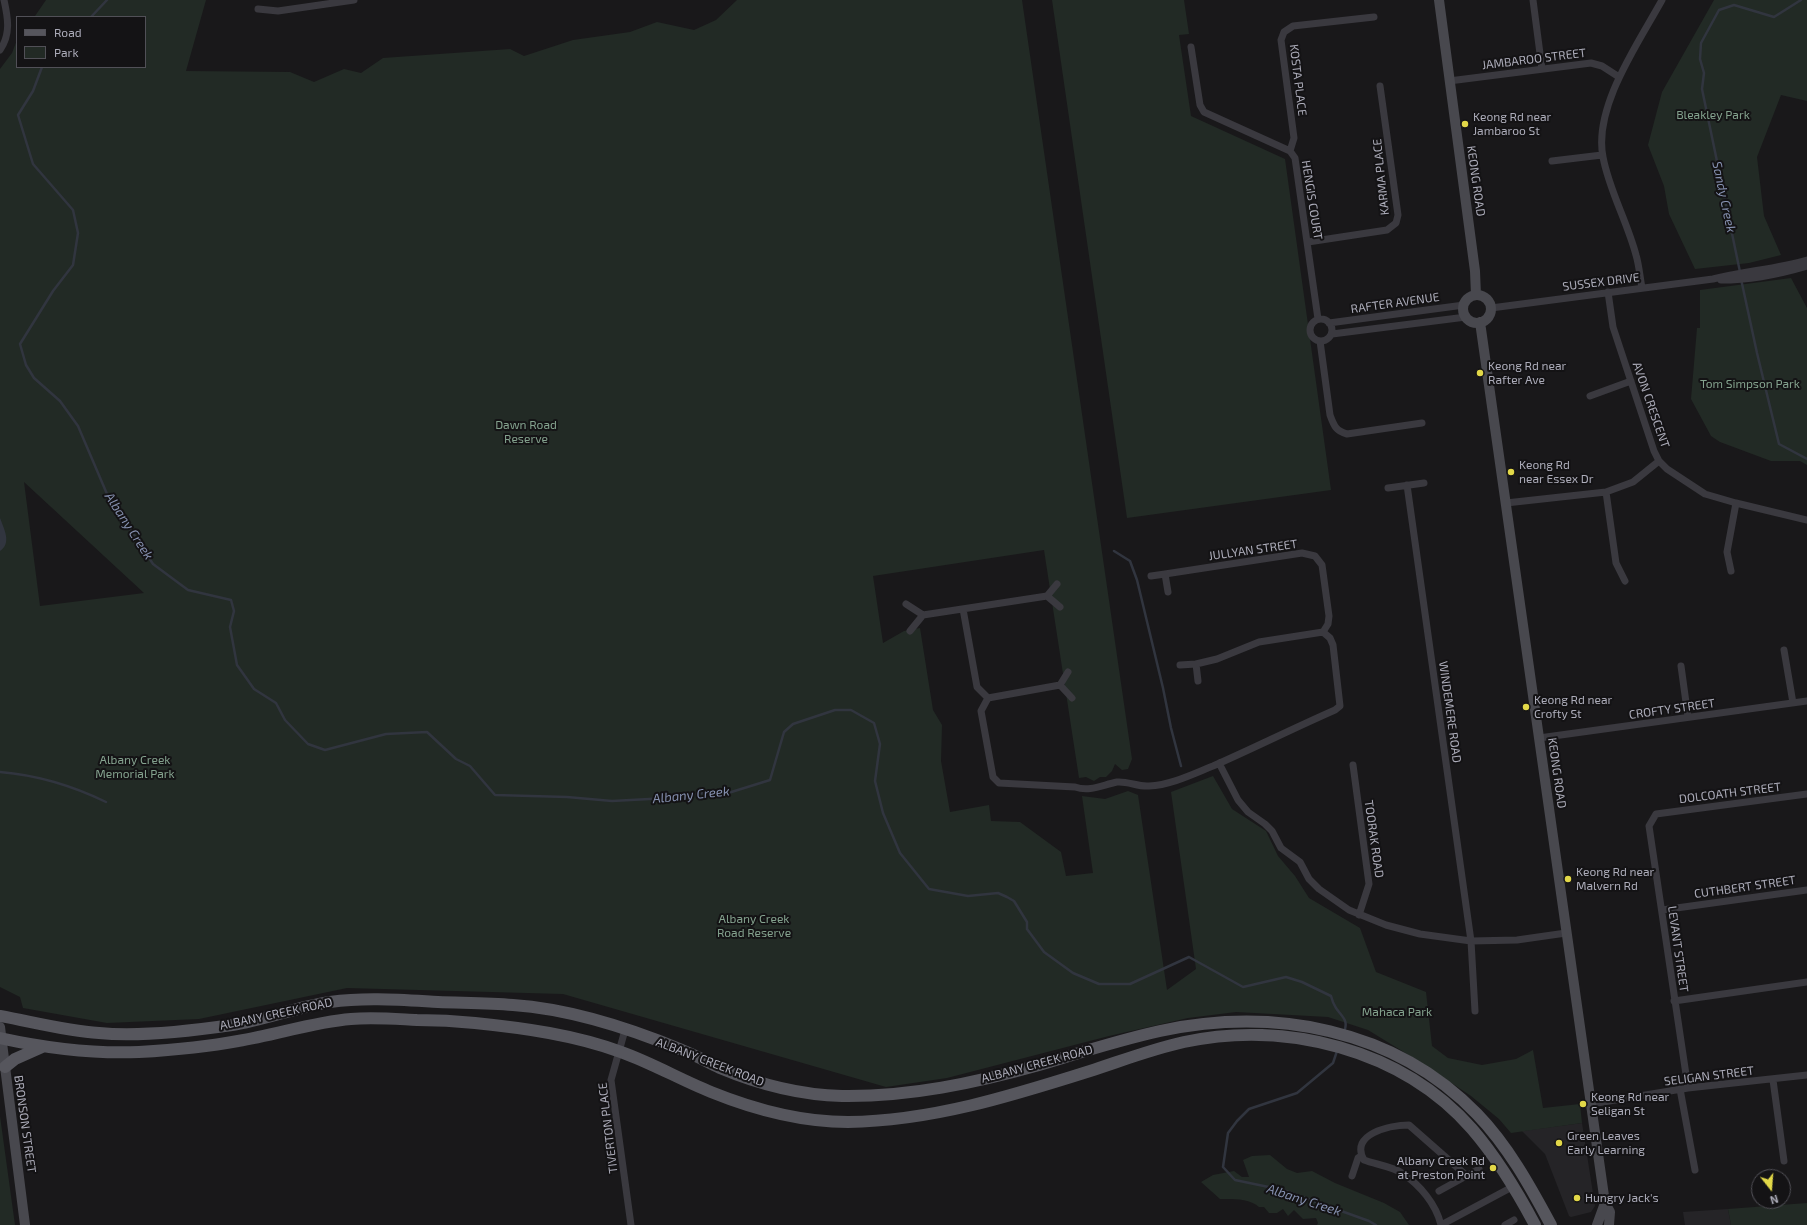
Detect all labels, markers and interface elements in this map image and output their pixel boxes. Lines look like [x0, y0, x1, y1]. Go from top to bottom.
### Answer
legend [16, 16, 146, 68]
text: Road [54, 25, 82, 39]
street label: KOSTA PLACE [1286, 43, 1310, 117]
text: Park [54, 45, 79, 59]
street label: JAMBAROO STREET [1481, 45, 1587, 73]
park label: Bleakley Park [1676, 108, 1750, 122]
place label: Keong Rd near Jambaroo St [1473, 110, 1551, 138]
marker: Keong Rd near Jambaroo St [1460, 119, 1470, 129]
street label: KARMA PLACE [1370, 138, 1392, 216]
street label: KEONG ROAD [1464, 145, 1488, 217]
street label: HENGIS COURT [1299, 159, 1325, 241]
water label: Sandy Creek [1709, 160, 1739, 234]
street label: SUSSEX DRIVE [1562, 270, 1640, 294]
street label: RAFTER AVENUE [1350, 290, 1440, 316]
place label: Keong Rd near Rafter Ave [1488, 359, 1566, 387]
street label: AVON CRESCENT [1630, 360, 1672, 450]
marker: Keong Rd near Rafter Ave [1475, 368, 1485, 378]
park label: Tom Simpson Park [1700, 377, 1800, 391]
park label: Dawn Road Reserve [495, 418, 557, 446]
place label: Keong Rd near Essex Dr [1519, 458, 1594, 486]
marker: Keong Rd near Essex Dr [1506, 467, 1516, 477]
water label: Albany Creek [101, 489, 157, 563]
street label: JULLYAN STREET [1208, 537, 1298, 563]
street label: WINDEMERE ROAD [1436, 660, 1464, 764]
place label: Keong Rd near Crofty St [1534, 693, 1612, 721]
street label: CROFTY STREET [1628, 696, 1716, 722]
marker: Keong Rd near Crofty St [1521, 702, 1531, 712]
street label: KEONG ROAD [1545, 737, 1569, 809]
park label: Albany Creek Memorial Park [95, 753, 175, 781]
street label: DOLCOATH STREET [1678, 780, 1782, 806]
water label: Albany Creek [652, 783, 730, 807]
street label: TOORAK ROAD [1361, 799, 1387, 879]
place label: Keong Rd near Malvern Rd [1576, 865, 1654, 893]
street label: CUTHBERT STREET [1693, 873, 1797, 901]
marker: Keong Rd near Malvern Rd [1563, 874, 1573, 884]
street label: LEVANT STREET [1665, 905, 1691, 993]
park label: Albany Creek Road Reserve [717, 912, 791, 940]
street label: ALBANY CREEK ROAD [218, 995, 334, 1033]
park label: Mahaca Park [1362, 1005, 1432, 1019]
street label: ALBANY CREEK ROAD [654, 1035, 766, 1089]
street label: ALBANY CREEK ROAD [980, 1042, 1094, 1086]
street label: SELIGAN STREET [1663, 1063, 1755, 1089]
street label: BRONSON STREET [11, 1074, 39, 1174]
street label: TIVERTON PLACE [595, 1082, 621, 1174]
place label: Keong Rd near Seligan St [1591, 1090, 1669, 1118]
marker: Keong Rd near Seligan St [1578, 1099, 1588, 1109]
place label: Green Leaves Early Learning [1567, 1129, 1645, 1157]
marker: Green Leaves Early Learning [1554, 1138, 1564, 1148]
place label: Albany Creek Rd at Preston Point [1397, 1154, 1485, 1182]
marker: Albany Creek Rd at Preston Point [1488, 1163, 1498, 1173]
north arrow [1751, 1169, 1791, 1209]
water label: Albany Creek [1265, 1181, 1343, 1219]
place label: Hungry Jack's [1585, 1191, 1659, 1205]
marker: Hungry Jack's [1572, 1193, 1582, 1203]
text: N [1769, 1193, 1780, 1207]

